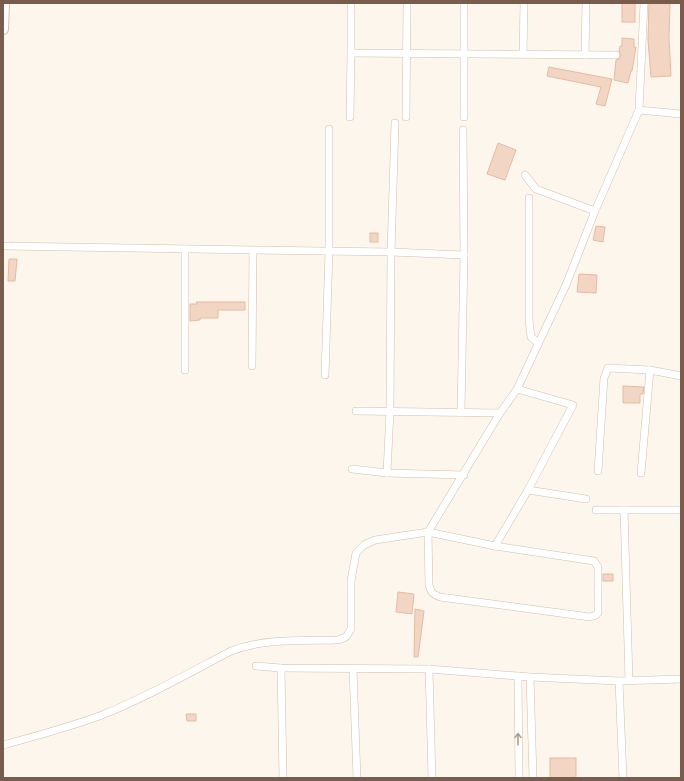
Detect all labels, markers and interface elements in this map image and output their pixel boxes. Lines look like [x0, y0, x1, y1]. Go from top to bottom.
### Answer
one-way arrow [514, 733, 522, 746]

